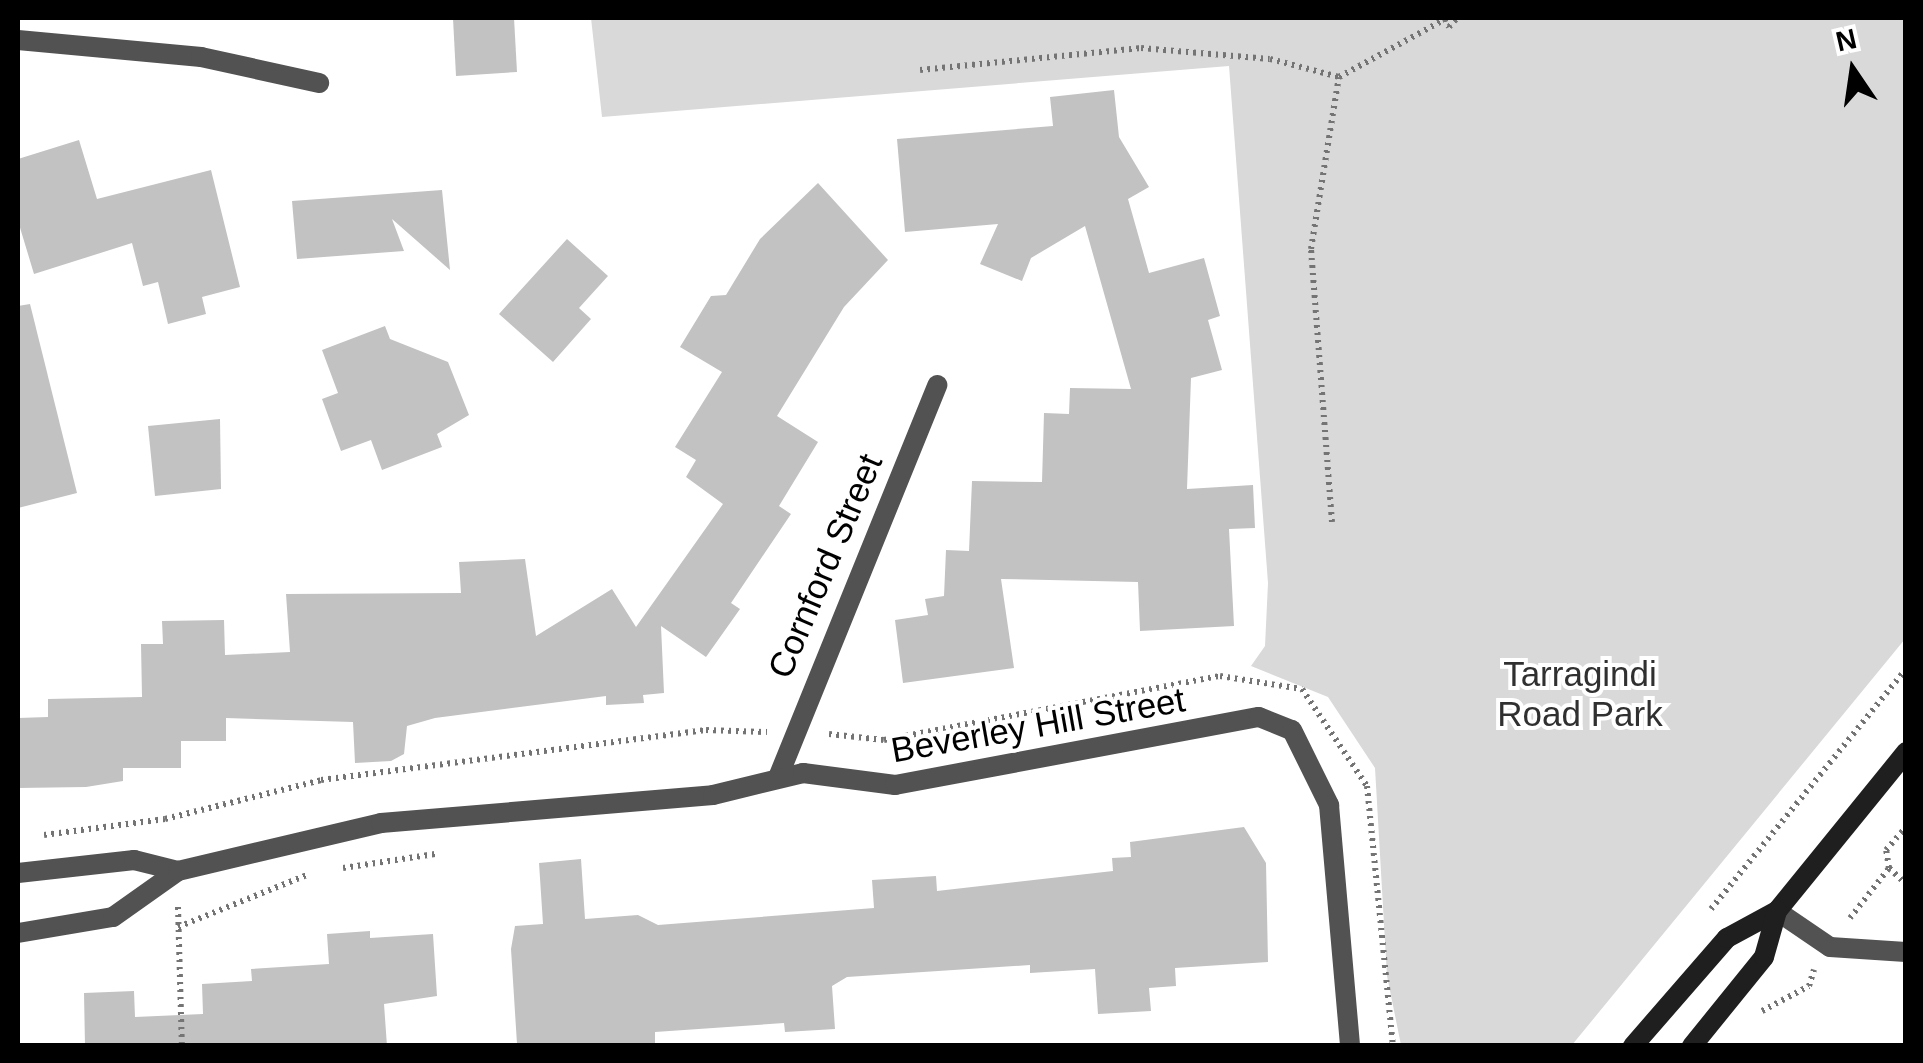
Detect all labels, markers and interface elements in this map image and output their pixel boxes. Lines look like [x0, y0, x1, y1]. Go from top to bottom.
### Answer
north arrow [1803, 20, 1903, 120]
text: N [1833, 23, 1859, 58]
street label: Cornford Street [759, 448, 891, 684]
park label: Tarragindi Road Park [1497, 653, 1663, 735]
street label: Beverley Hill Street [888, 678, 1188, 772]

